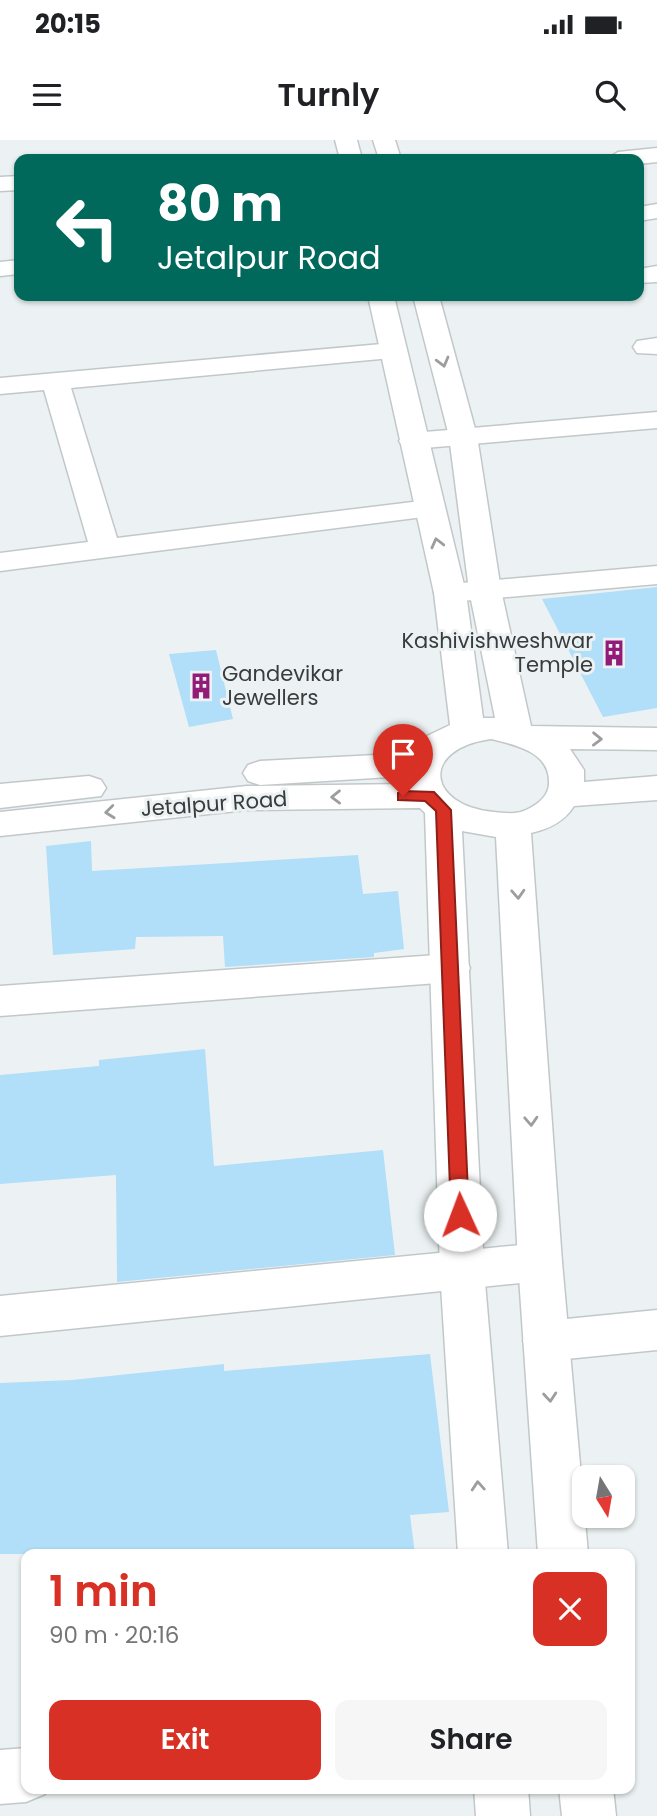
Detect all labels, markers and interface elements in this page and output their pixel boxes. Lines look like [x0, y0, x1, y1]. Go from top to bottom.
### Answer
text: 20:15 [35, 6, 101, 42]
text: Turnly [278, 72, 379, 117]
icon: menu [28, 76, 66, 114]
icon: search [591, 76, 629, 114]
text: 80 m [157, 170, 283, 238]
icon: left [42, 182, 133, 273]
text: Jetalpur Road [157, 235, 381, 280]
one-way arrow [435, 356, 449, 368]
one-way arrow [431, 537, 446, 549]
place label: Kashivishweshwar Temple [401, 626, 593, 679]
building icon: Kashivishweshwar Temple [599, 638, 629, 668]
place label: Gandevikar Jewellers [222, 659, 343, 712]
building icon: Gandevikar Jewellers [186, 671, 216, 701]
pin [373, 724, 433, 796]
one-way arrow [592, 731, 602, 747]
icon: arrive [384, 735, 422, 773]
street label: Jetalpur Road [140, 784, 288, 823]
one-way arrow [331, 789, 341, 805]
one-way arrow [104, 805, 115, 820]
one-way arrow [510, 889, 525, 900]
one-way arrow [524, 1116, 539, 1127]
position arrow [423, 1178, 497, 1252]
one-way arrow [542, 1391, 557, 1402]
north arrow [572, 1465, 635, 1528]
map controls [572, 1465, 635, 1528]
one-way arrow [471, 1480, 486, 1491]
text: 1 min [49, 1562, 158, 1621]
button: close [533, 1572, 607, 1646]
text: 90 m · 20:16 [49, 1619, 179, 1651]
button: Exit [49, 1700, 321, 1780]
button: Share [335, 1700, 607, 1780]

